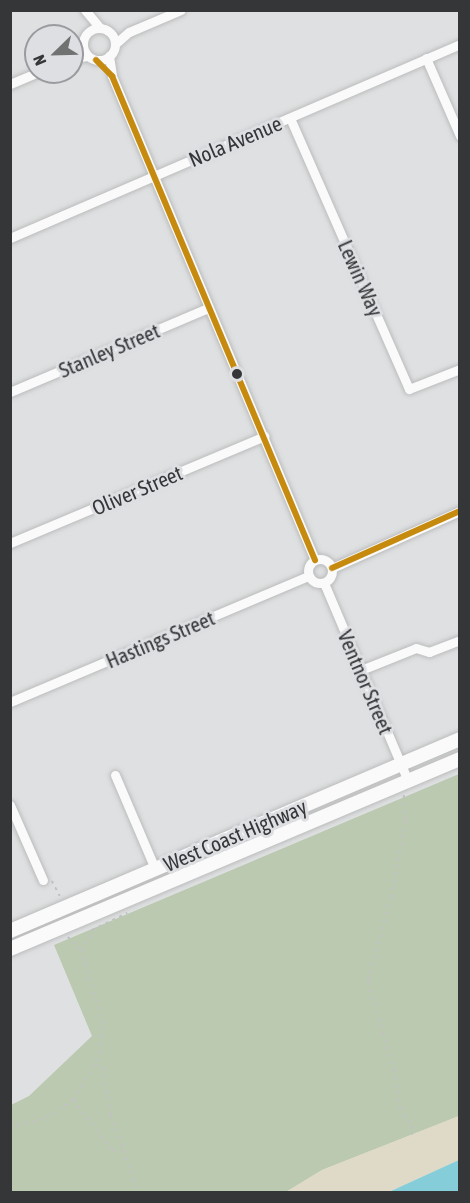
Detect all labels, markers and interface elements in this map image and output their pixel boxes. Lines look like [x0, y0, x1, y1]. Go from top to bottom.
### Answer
north arrow [24, 24, 84, 84]
text: N [29, 52, 49, 68]
street label: Nola Avenue [185, 110, 285, 172]
street label: Lewin Way [333, 236, 389, 320]
street label: Stanley Street [55, 317, 163, 383]
unlabelled marker [231, 368, 243, 380]
street label: Oliver Street [88, 460, 186, 520]
street label: Hastings Street [102, 605, 218, 673]
street label: Ventnor Street [333, 626, 399, 738]
street label: West Coast Highway [160, 794, 310, 876]

